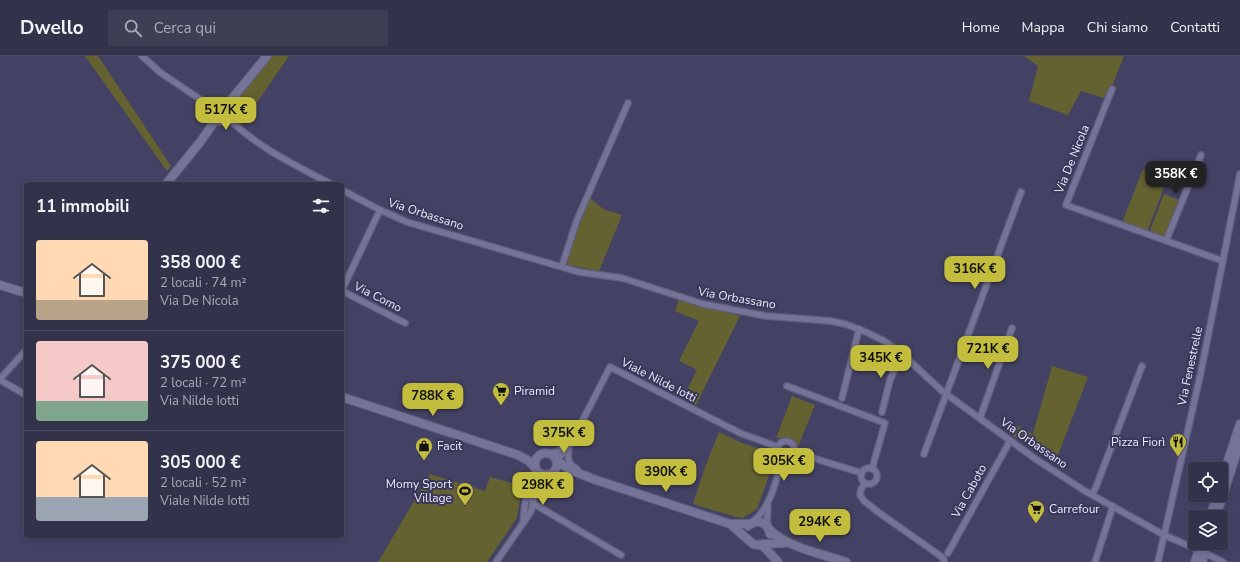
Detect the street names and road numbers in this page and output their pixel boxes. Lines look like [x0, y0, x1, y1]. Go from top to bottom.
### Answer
street label: Via De Nicola [1051, 122, 1093, 197]
street label: Via Orbassano [385, 194, 466, 234]
street label: Via Como [350, 278, 405, 316]
street label: Via Orbassano [696, 283, 777, 313]
street label: Via Fenestrelle [1174, 325, 1206, 408]
street label: Viale Nilde Iotti [618, 354, 699, 406]
street label: Via Orbassano [996, 413, 1071, 472]
street label: Via Caboto [947, 461, 990, 522]

